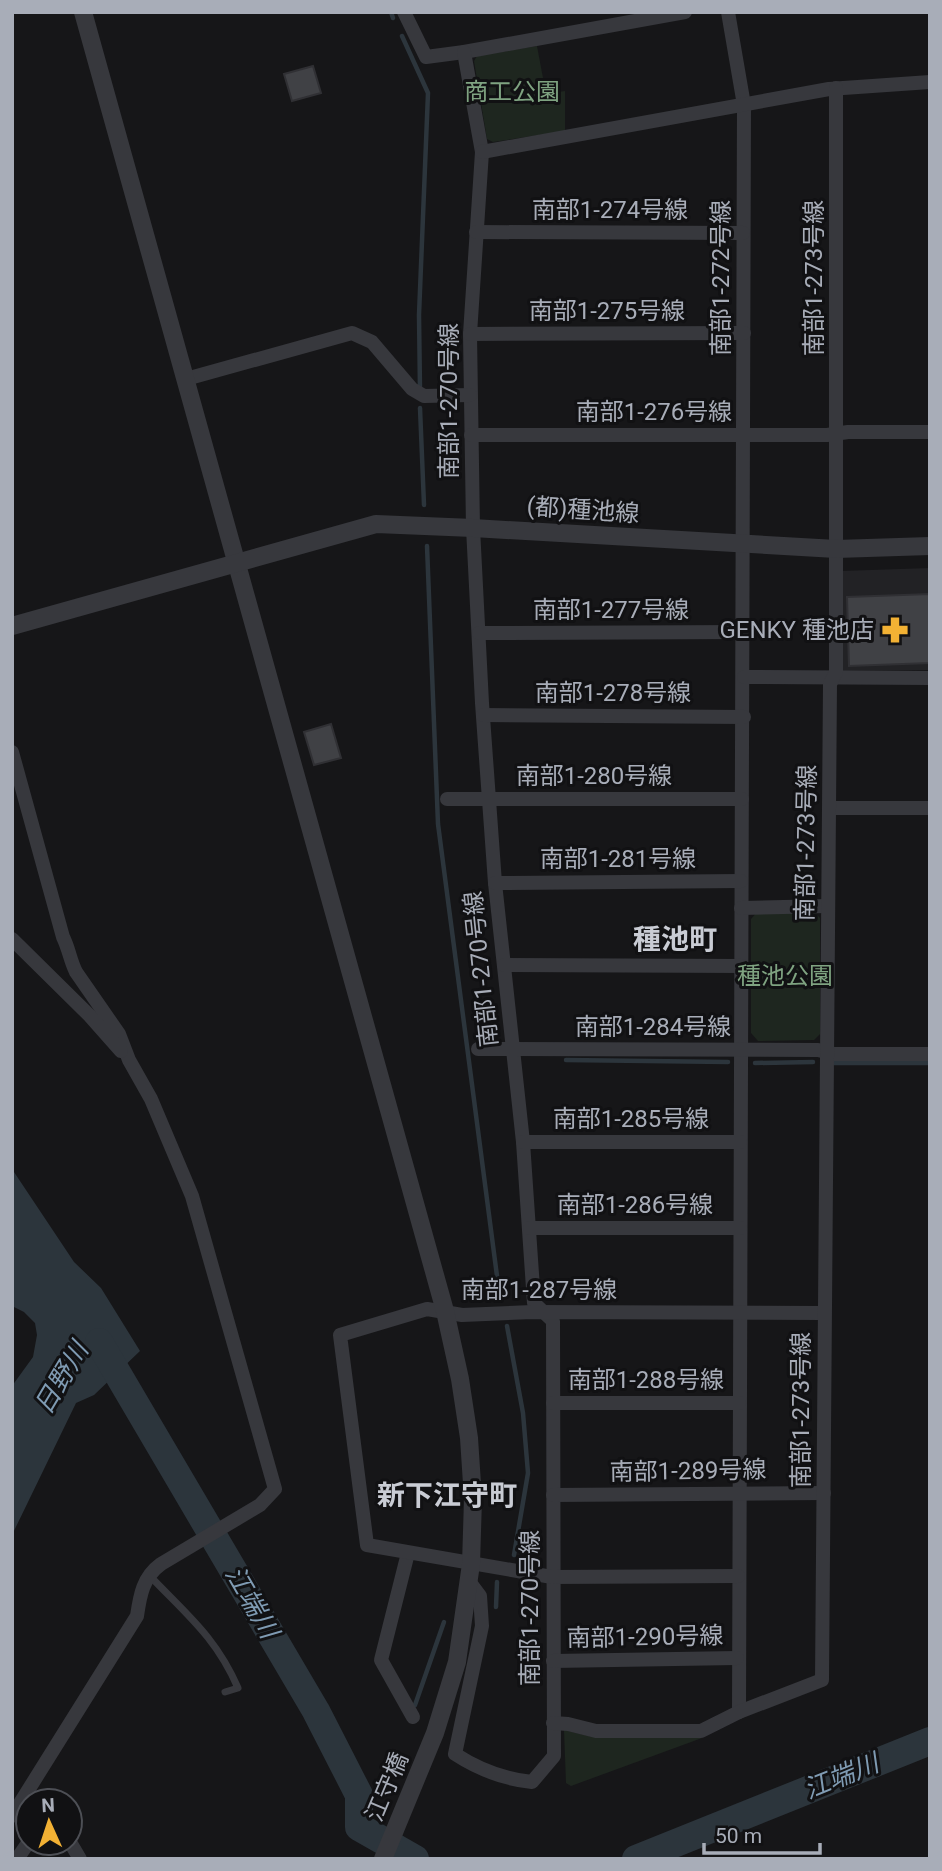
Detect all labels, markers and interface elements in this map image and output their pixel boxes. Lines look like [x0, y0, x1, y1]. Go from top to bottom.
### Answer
park label: 商工公園 [464, 78, 560, 106]
street label: 南部1-274号線 [532, 196, 688, 224]
street label: 南部1-272号線 [707, 200, 735, 356]
street label: 南部1-273号線 [800, 200, 828, 356]
street label: 南部1-275号線 [529, 297, 685, 325]
street label: 南部1-270号線 [435, 323, 463, 479]
street label: 南部1-276号線 [576, 398, 732, 426]
street label: (都)種池線 [526, 492, 640, 528]
street label: 南部1-277号線 [533, 596, 689, 624]
pharmacy icon: GENKY 種池店 [880, 615, 910, 645]
place label: GENKY 種池店 [719, 616, 874, 644]
street label: 南部1-278号線 [535, 679, 691, 707]
street label: 南部1-280号線 [516, 762, 672, 790]
street label: 南部1-273号線 [791, 764, 821, 922]
street label: 南部1-281号線 [540, 845, 696, 873]
street label: 南部1-270号線 [459, 890, 503, 1048]
district label: 種池町 [633, 923, 717, 956]
park label: 種池公園 [737, 962, 833, 990]
street label: 南部1-284号線 [575, 1013, 731, 1041]
street label: 南部1-285号線 [553, 1105, 709, 1133]
street label: 南部1-286号線 [557, 1191, 713, 1219]
street label: 南部1-287号線 [461, 1276, 617, 1304]
street label: 南部1-273号線 [787, 1332, 815, 1488]
water label: 日野川 [28, 1334, 95, 1419]
street label: 南部1-288号線 [568, 1366, 724, 1394]
street label: 南部1-289号線 [609, 1456, 767, 1486]
district label: 新下江守町 [377, 1479, 517, 1512]
street label: 南部1-270号線 [516, 1530, 544, 1686]
water label: 江端川 [220, 1561, 286, 1646]
street label: 南部1-290号線 [566, 1622, 724, 1652]
water label: 江端川 [799, 1746, 886, 1805]
street label: 江守橋 [360, 1748, 414, 1826]
north arrow [14, 1787, 84, 1857]
text: N [41, 1794, 55, 1817]
scale bar [704, 1812, 820, 1856]
text: 50 m [715, 1824, 762, 1848]

